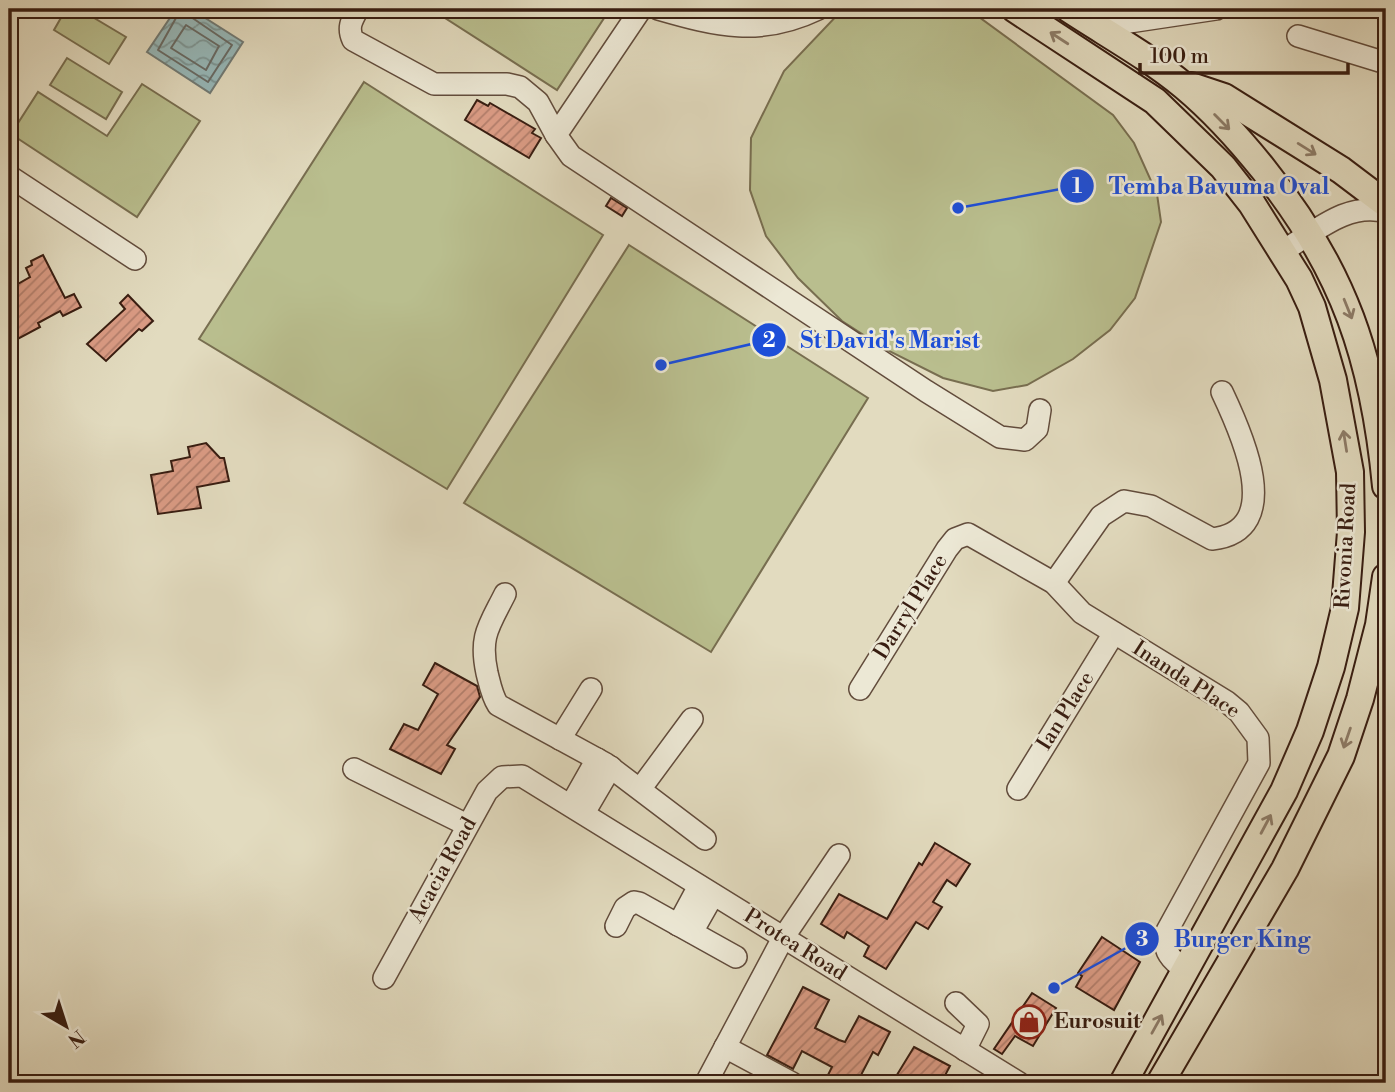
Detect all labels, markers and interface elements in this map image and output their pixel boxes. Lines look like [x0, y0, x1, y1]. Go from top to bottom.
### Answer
one-way arrow [1050, 30, 1069, 45]
scale bar [1140, 32, 1348, 76]
text: 100 m [1150, 44, 1209, 70]
one-way arrow [1214, 113, 1231, 130]
one-way arrow [1296, 142, 1316, 156]
callout: Temba Bavuma Oval [1060, 164, 1344, 208]
text: Temba Bavuma Oval [1109, 173, 1330, 201]
text: 1 [1072, 174, 1082, 200]
one-way arrow [1342, 298, 1355, 319]
callout: St David's Marist [751, 318, 994, 362]
text: St David's Marist [800, 327, 981, 355]
text: 2 [762, 328, 776, 354]
one-way arrow [1338, 430, 1351, 453]
street label: Rivonia Road [1330, 482, 1362, 610]
street label: Darryl Place [868, 549, 954, 665]
street label: Inanda Place [1127, 636, 1245, 724]
street label: Ian Place [1032, 667, 1100, 755]
one-way arrow [1340, 726, 1352, 748]
street label: Acacia Road [403, 813, 483, 928]
one-way arrow [1260, 814, 1273, 835]
street label: Protea Road [739, 903, 851, 987]
callout: Burger King [1125, 917, 1325, 961]
text: Burger King [1174, 926, 1311, 954]
text: 3 [1136, 927, 1148, 953]
north arrow [32, 990, 102, 1060]
shop icon: Eurosuit [1010, 1003, 1048, 1041]
place label: Eurosuit [1054, 1009, 1141, 1035]
one-way arrow [1150, 1014, 1164, 1034]
text: N [63, 1024, 89, 1052]

